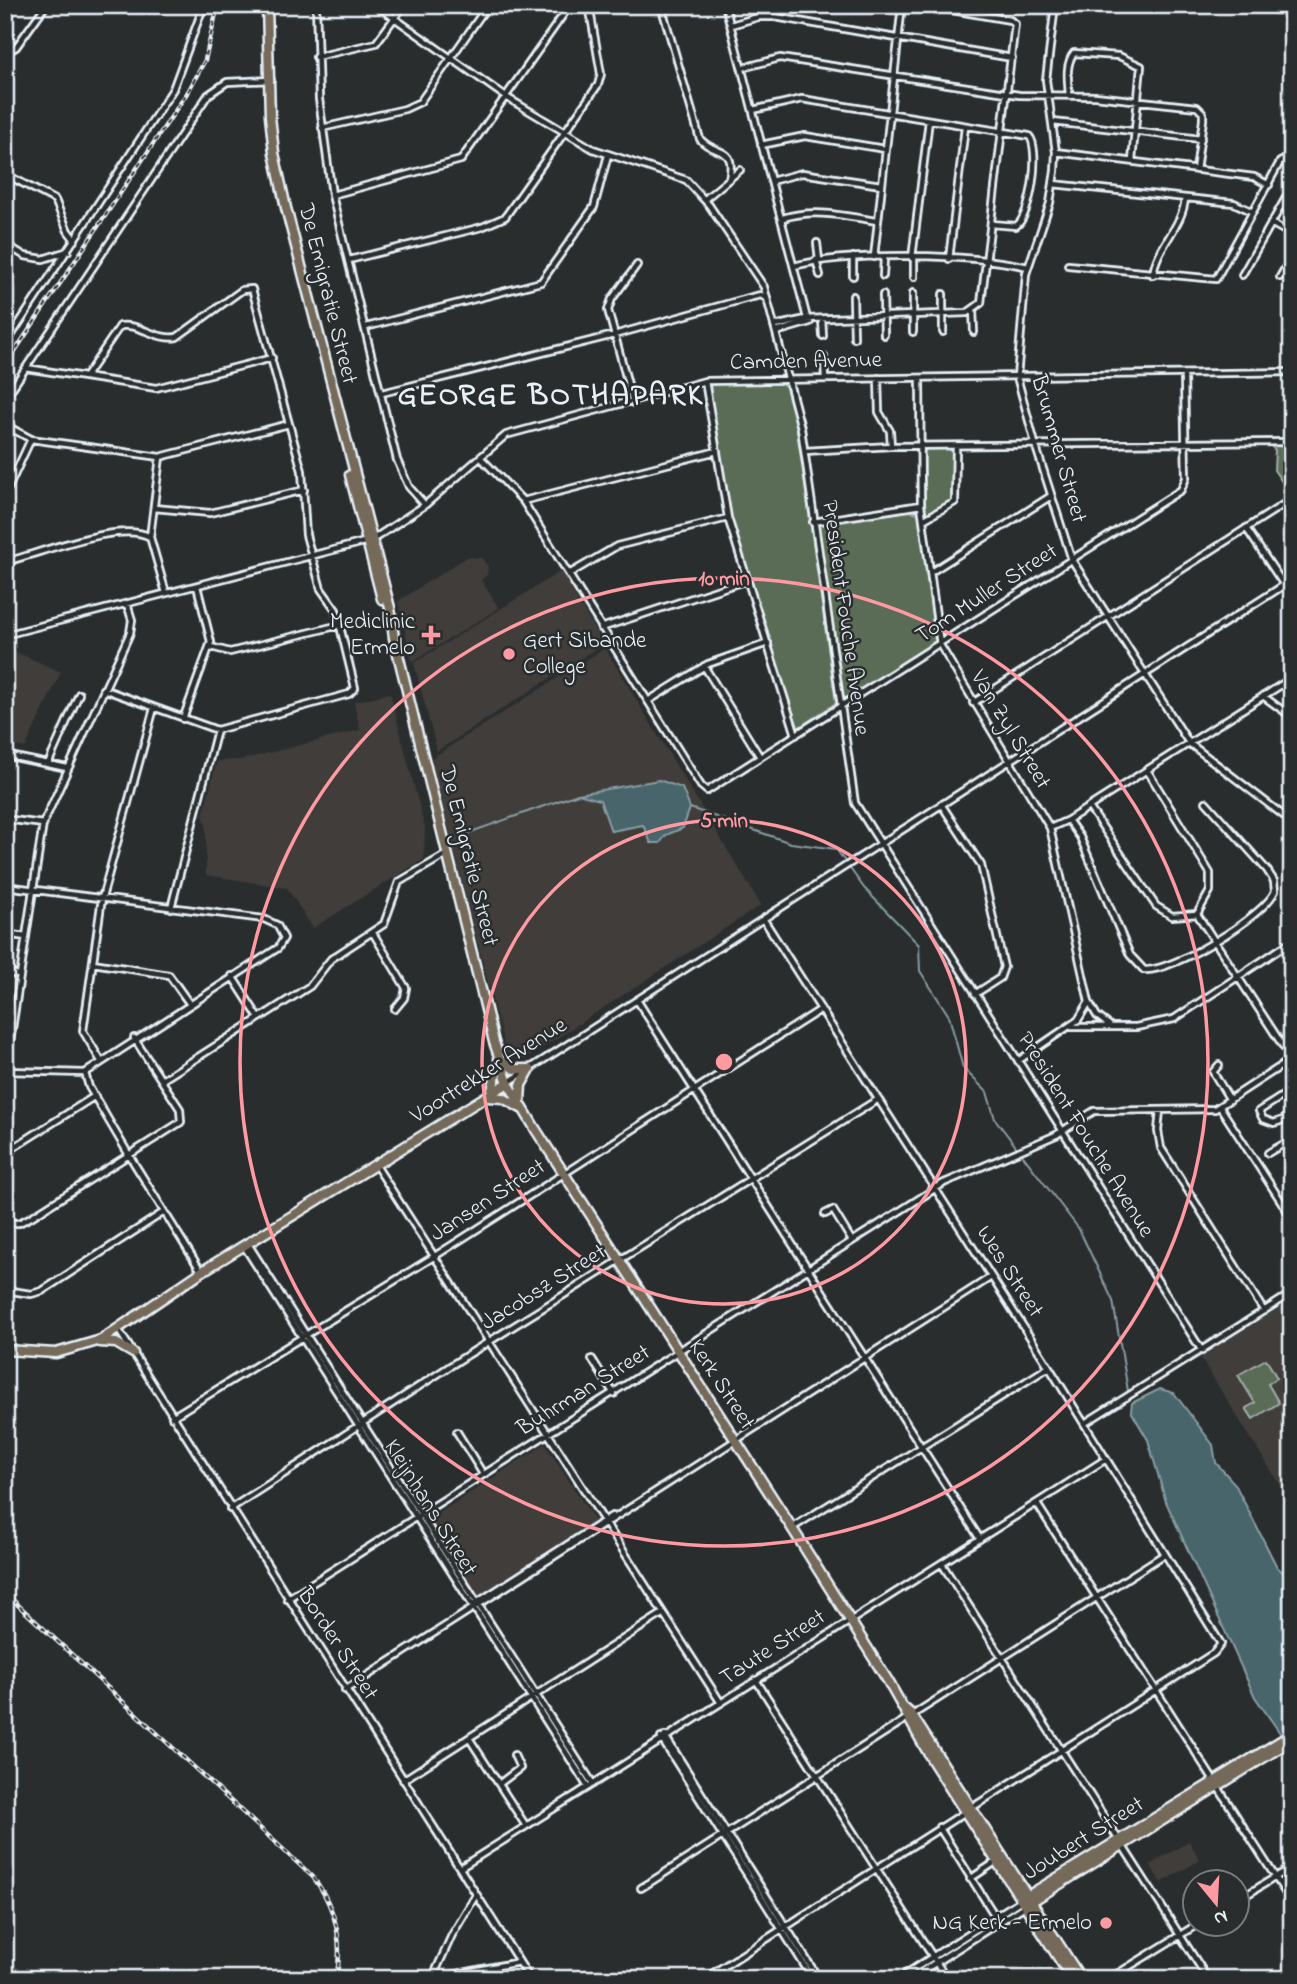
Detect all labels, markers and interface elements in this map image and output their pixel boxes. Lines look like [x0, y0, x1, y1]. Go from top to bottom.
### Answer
street label: De Emigratie Street [287, 199, 365, 388]
street label: Camden Avenue [730, 344, 883, 380]
street label: Brummer Street [1021, 370, 1095, 527]
district label: GEORGE BOTHAPARK [398, 375, 704, 419]
street label: President Fouche Avenue [812, 498, 878, 738]
street label: Tom Muller Street [909, 535, 1065, 652]
text: 10 min [698, 565, 750, 595]
place label: Mediclinic Ermelo [330, 606, 416, 665]
marker: Mediclinic Ermelo [421, 625, 441, 645]
place label: Gert Sibande College [523, 625, 647, 685]
marker: Gert Sibande College [501, 646, 517, 662]
street label: Van Zyl Street [959, 663, 1059, 797]
street label: De Emigratie Street [428, 761, 506, 950]
text: 5 min [700, 807, 748, 837]
street label: Voortrekker Avenue [403, 1009, 574, 1133]
street label: President Fouche Avenue [1008, 1026, 1162, 1245]
centre of rings [712, 1050, 736, 1074]
street label: Jansen Street [424, 1151, 553, 1251]
street label: Wes Street [967, 1220, 1051, 1325]
street label: Jacobsz Street [475, 1236, 613, 1340]
street label: Kerk Street [679, 1333, 763, 1437]
street label: Buhrman Street [510, 1337, 657, 1446]
street label: Kleijnhans Street [375, 1433, 485, 1583]
street label: Border Street [288, 1580, 386, 1707]
street label: Taute Street [714, 1601, 833, 1695]
street label: Joubert Street [1017, 1788, 1151, 1889]
north arrow [1182, 1868, 1252, 1938]
text: N [1210, 1902, 1231, 1932]
place label: NG Kerk - Ermelo [932, 1907, 1092, 1940]
marker: NG Kerk - Ermelo [1098, 1915, 1114, 1931]

